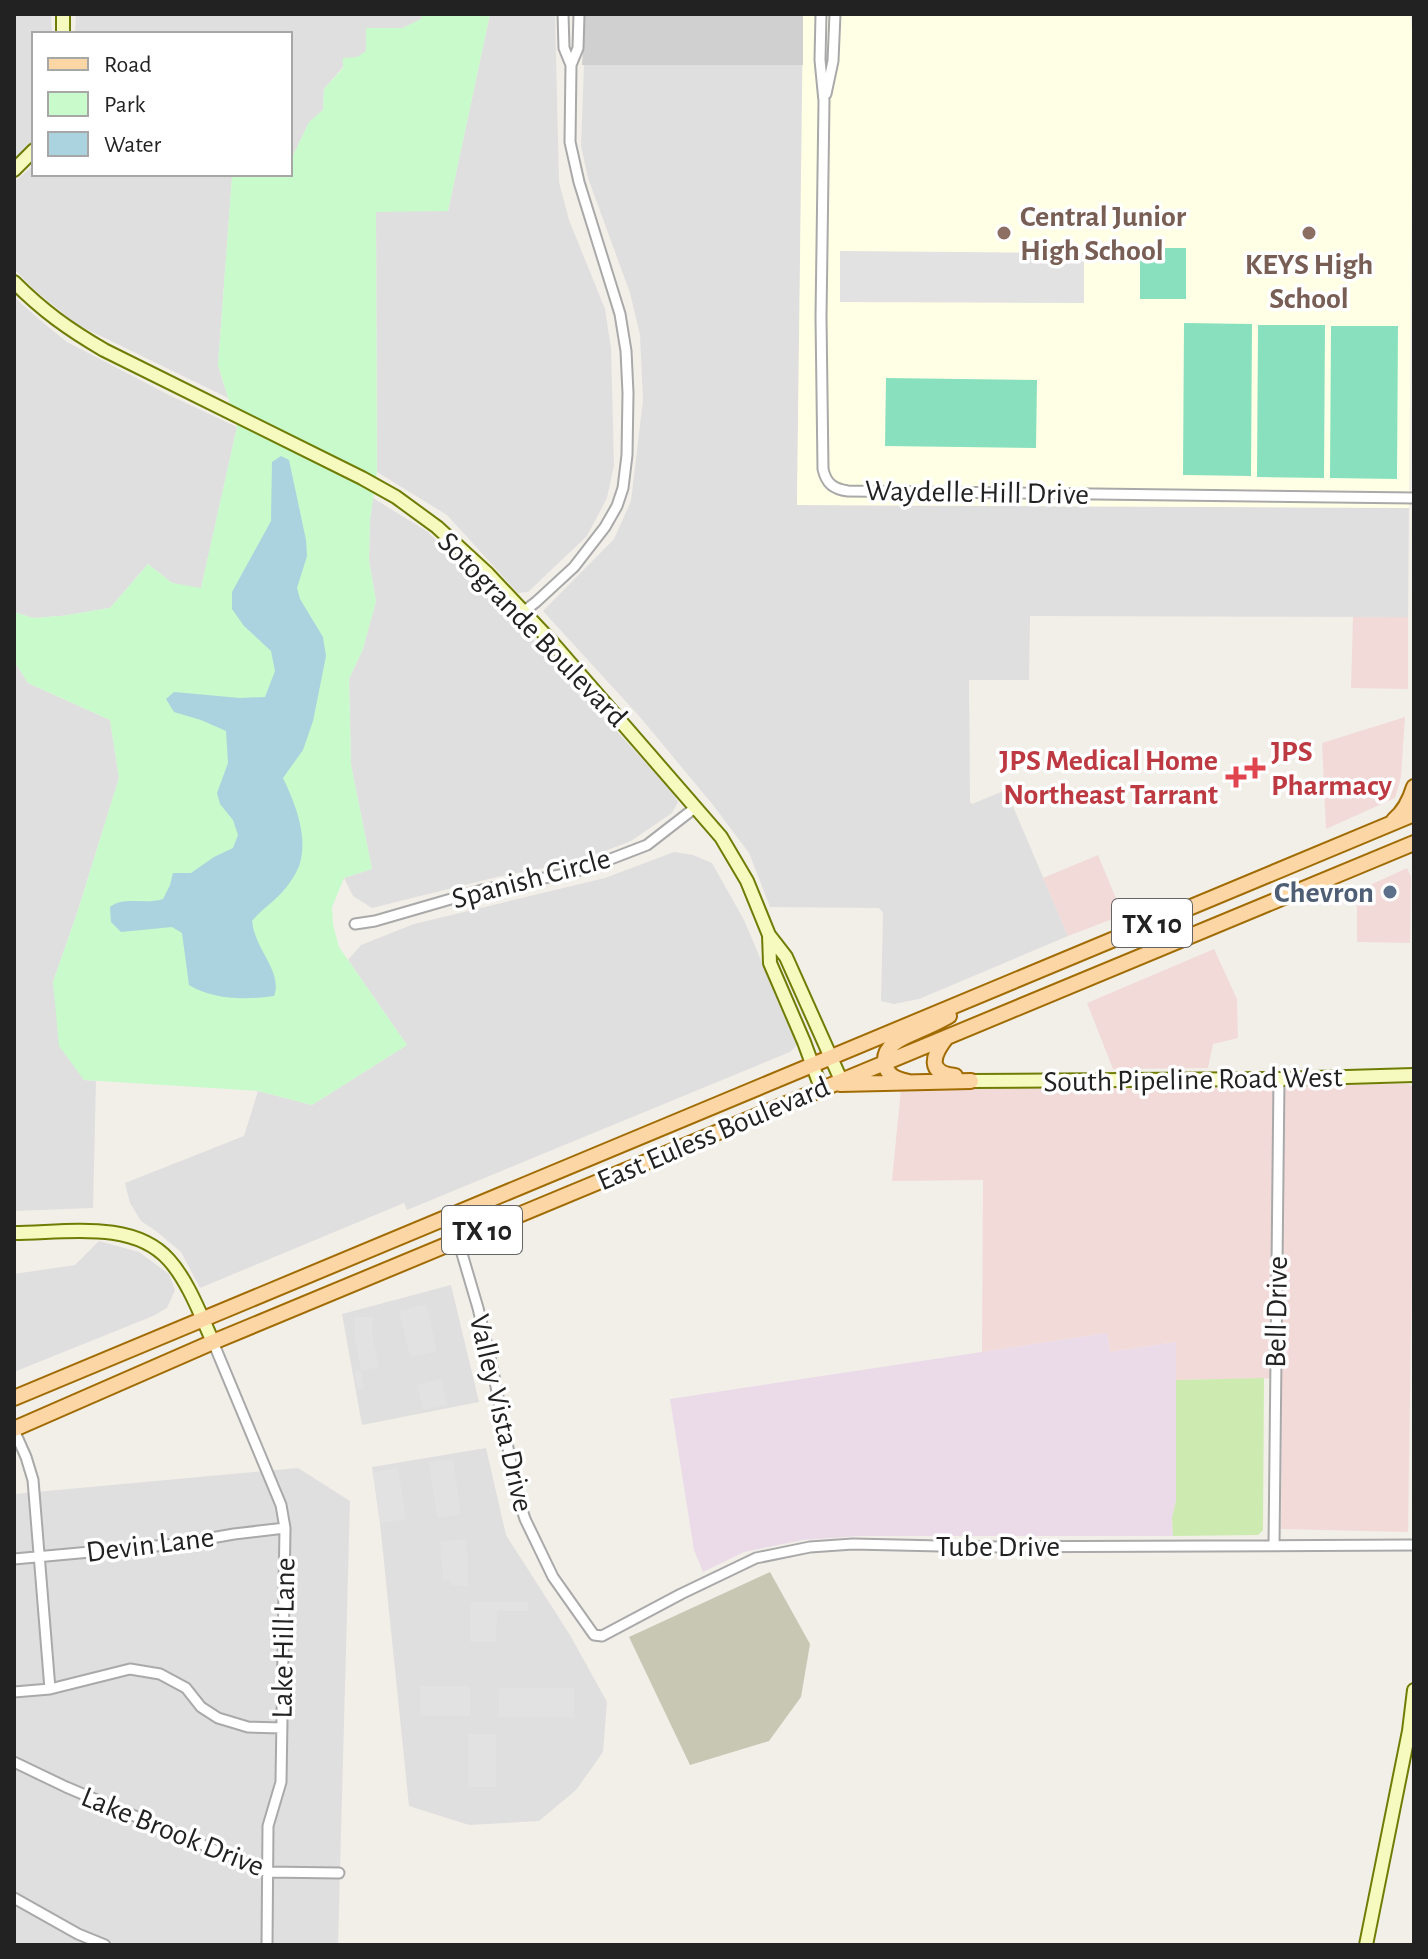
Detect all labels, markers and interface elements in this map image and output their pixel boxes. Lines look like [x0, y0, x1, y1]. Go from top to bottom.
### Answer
legend [32, 32, 292, 176]
text: Road [104, 53, 152, 77]
text: Park [104, 93, 145, 117]
text: Water [104, 133, 162, 157]
place label: Central Junior High School [1020, 202, 1187, 266]
marker: Central Junior High School [995, 224, 1013, 242]
marker: KEYS High School [1300, 224, 1318, 242]
place label: KEYS High School [1245, 250, 1373, 314]
street label: Waydelle Hill Drive [865, 476, 1089, 510]
street label: Sotogrande Boulevard [432, 527, 633, 733]
place label: JPS Pharmacy [1271, 737, 1392, 801]
place label: JPS Medical Home Northeast Tarrant [999, 746, 1218, 810]
marker: JPS Pharmacy [1246, 759, 1264, 777]
marker: JPS Medical Home Northeast Tarrant [1225, 766, 1247, 788]
street label: Spanish Circle [449, 843, 614, 915]
place label: Chevron [1274, 878, 1374, 908]
marker: Chevron [1381, 883, 1399, 901]
road number: TX 10 [1112, 899, 1192, 947]
street label: South Pipeline Road West [1043, 1062, 1343, 1098]
street label: East Euless Boulevard [593, 1071, 834, 1196]
road number: TX 10 [442, 1206, 522, 1254]
street label: Bell Drive [1261, 1256, 1293, 1368]
street label: Valley Vista Drive [464, 1312, 538, 1515]
street label: Devin Lane [84, 1522, 216, 1568]
street label: Tube Drive [936, 1532, 1060, 1562]
street label: Lake Hill Lane [268, 1557, 300, 1719]
street label: Lake Brook Drive [77, 1782, 268, 1882]

